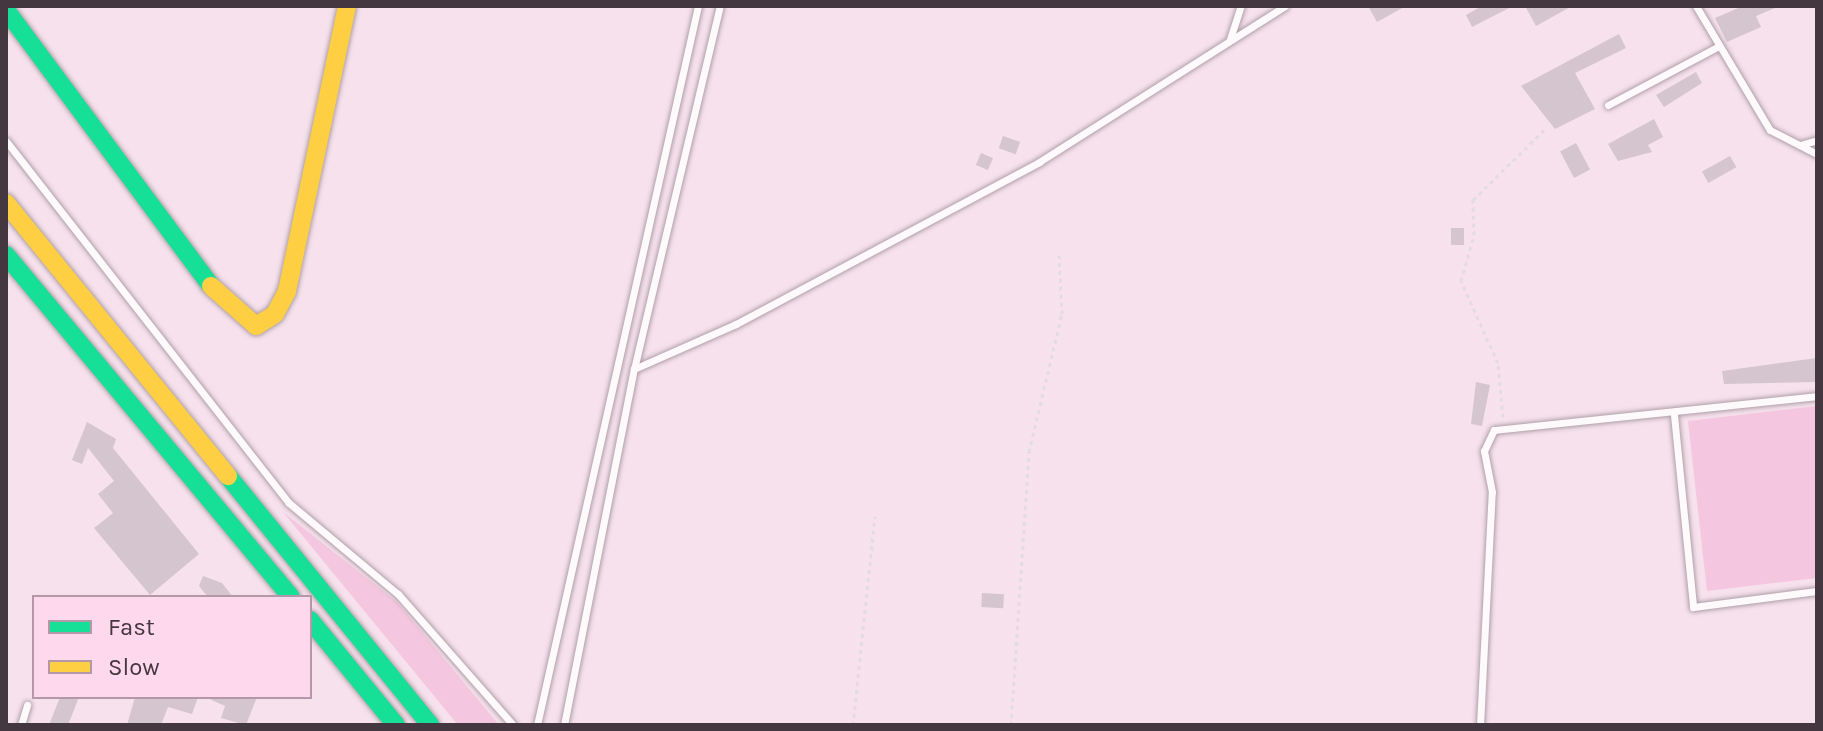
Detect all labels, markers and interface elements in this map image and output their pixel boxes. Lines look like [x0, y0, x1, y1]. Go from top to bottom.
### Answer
legend [32, 595, 312, 699]
text: Fast [108, 613, 155, 641]
text: Slow [108, 653, 160, 681]

